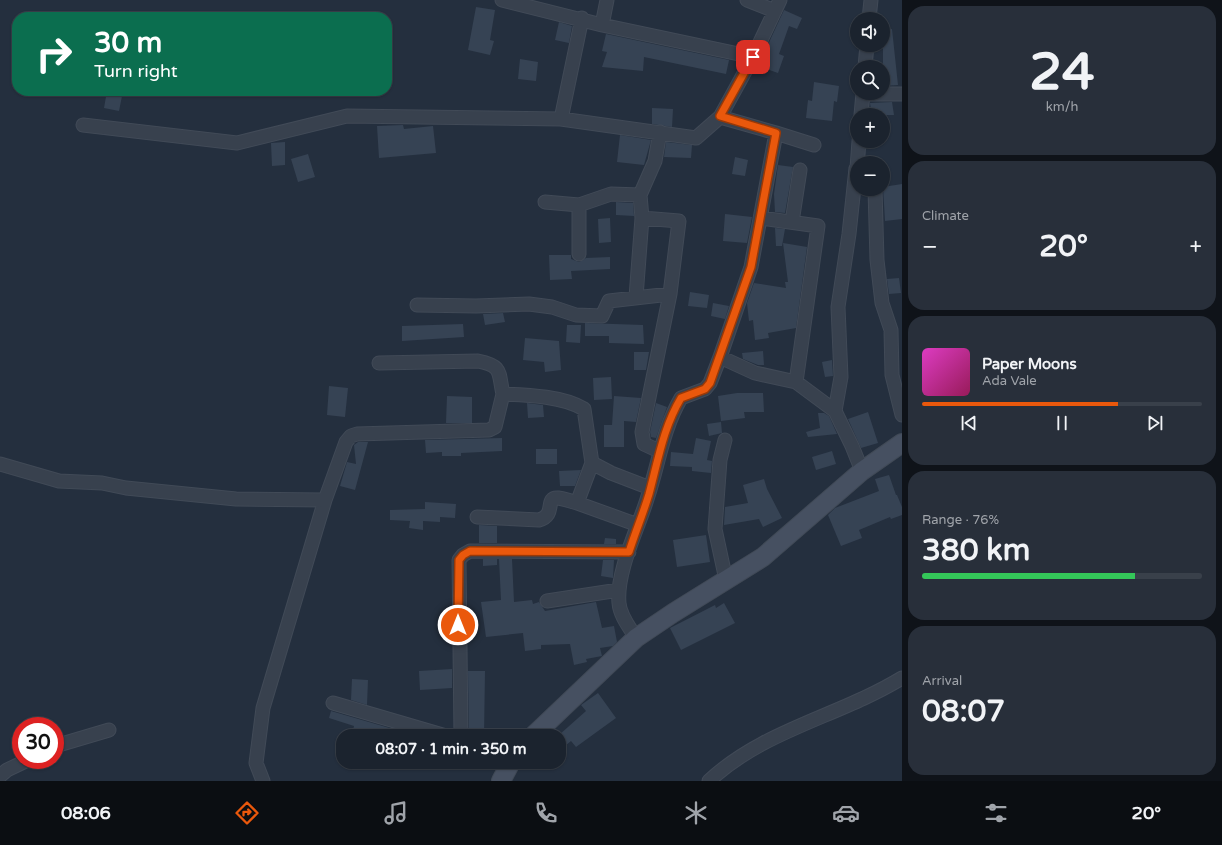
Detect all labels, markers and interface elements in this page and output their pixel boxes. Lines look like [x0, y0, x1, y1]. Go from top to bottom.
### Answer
map controls [850, 12, 890, 196]
button: sound [850, 12, 890, 52]
text: 30 m [94, 26, 162, 60]
icon: right [28, 28, 80, 80]
pin [736, 40, 770, 74]
text: 24 [1029, 41, 1095, 104]
icon: arrive [742, 46, 764, 68]
text: Turn right [94, 60, 178, 82]
button: search [850, 60, 890, 100]
text: km/h [1046, 99, 1078, 115]
button: + [850, 108, 890, 148]
button: − [850, 156, 890, 196]
text: Climate [922, 208, 969, 224]
text: 20° [1039, 228, 1088, 265]
text: − [922, 234, 938, 260]
text: + [1190, 234, 1202, 260]
text: Paper Moons [982, 355, 1077, 373]
text: Ada Vale [982, 373, 1037, 389]
icon: previous [958, 412, 980, 434]
icon: pause [1051, 412, 1073, 434]
icon: next [1144, 412, 1166, 434]
text: Range · 76% [922, 512, 999, 528]
text: 380 km [922, 532, 1030, 569]
position arrow [437, 604, 479, 646]
text: Arrival [922, 673, 962, 689]
text: 08:07 [922, 693, 1005, 730]
speed limit sign: 30 [12, 717, 64, 769]
text: 08:07 · 1 min · 350 m [376, 740, 526, 758]
icon: directions [233, 799, 261, 827]
icon: music [382, 799, 410, 827]
icon: phone [532, 799, 560, 827]
icon: climate [682, 799, 710, 827]
icon: car [832, 799, 860, 827]
icon: filters [982, 799, 1010, 827]
text: 08:06 [61, 802, 111, 824]
text: 20° [1132, 802, 1161, 824]

